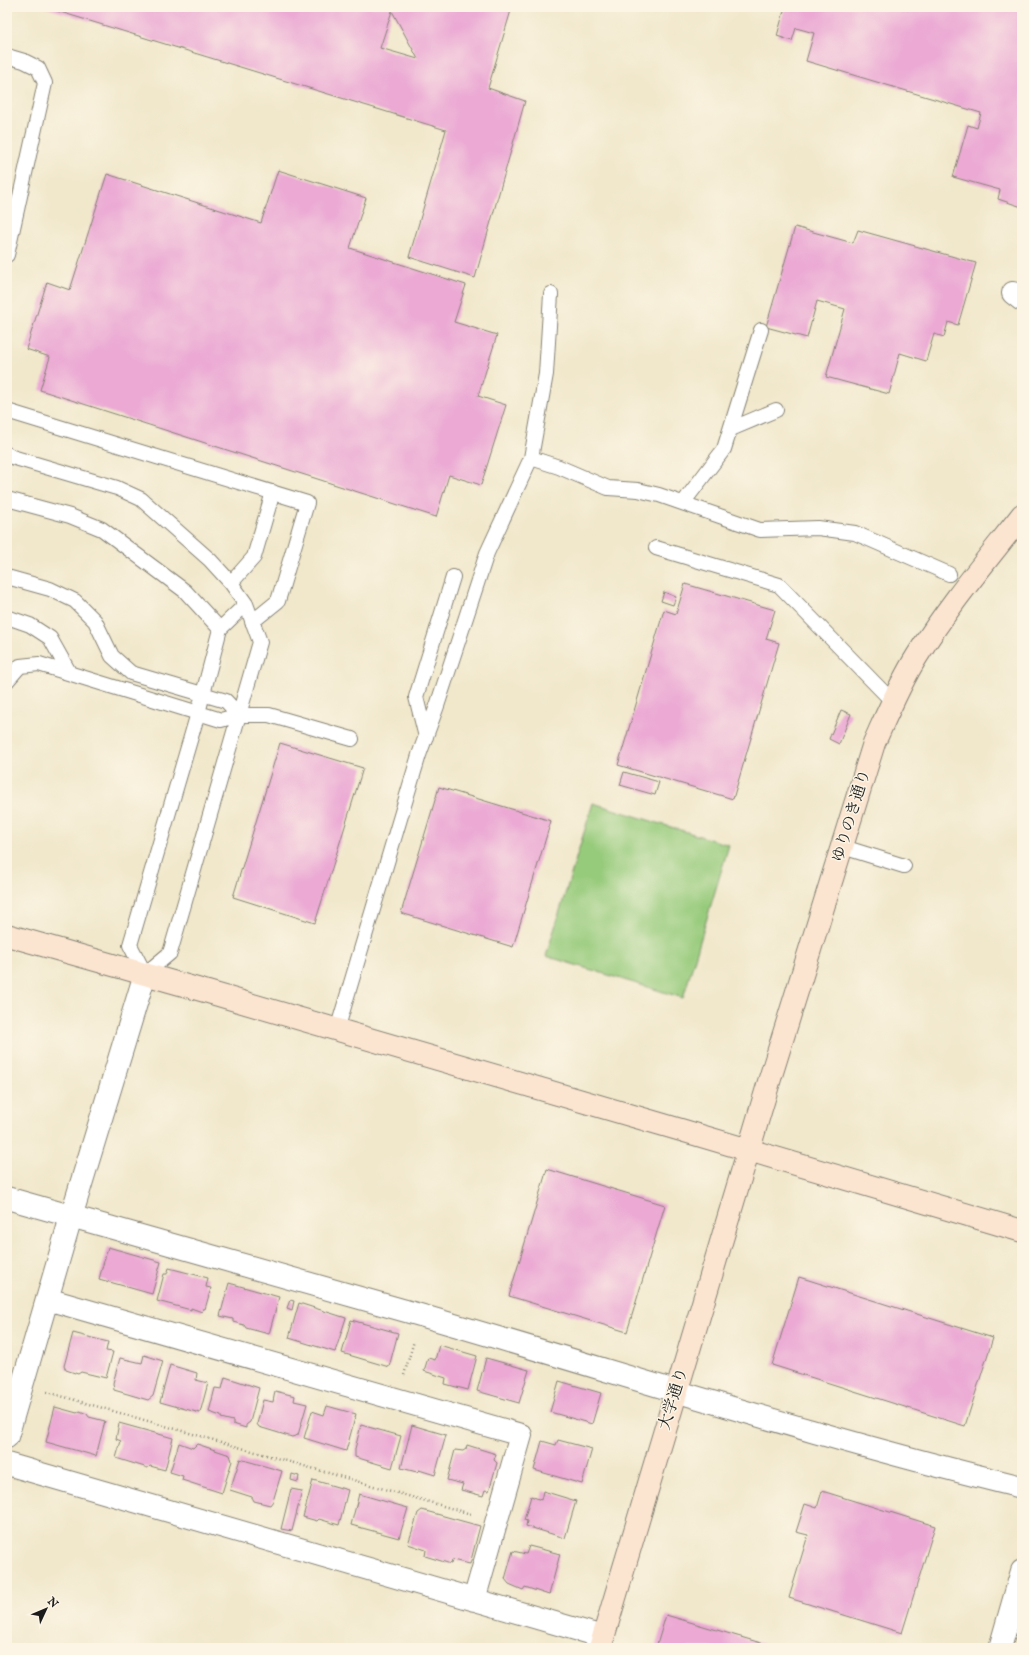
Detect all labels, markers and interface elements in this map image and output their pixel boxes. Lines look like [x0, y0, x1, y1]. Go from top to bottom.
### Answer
street label: ゆりのき通り [828, 767, 876, 865]
street label: 大学通り [655, 1365, 693, 1433]
north arrow [26, 1589, 66, 1629]
text: N [43, 1594, 61, 1611]

